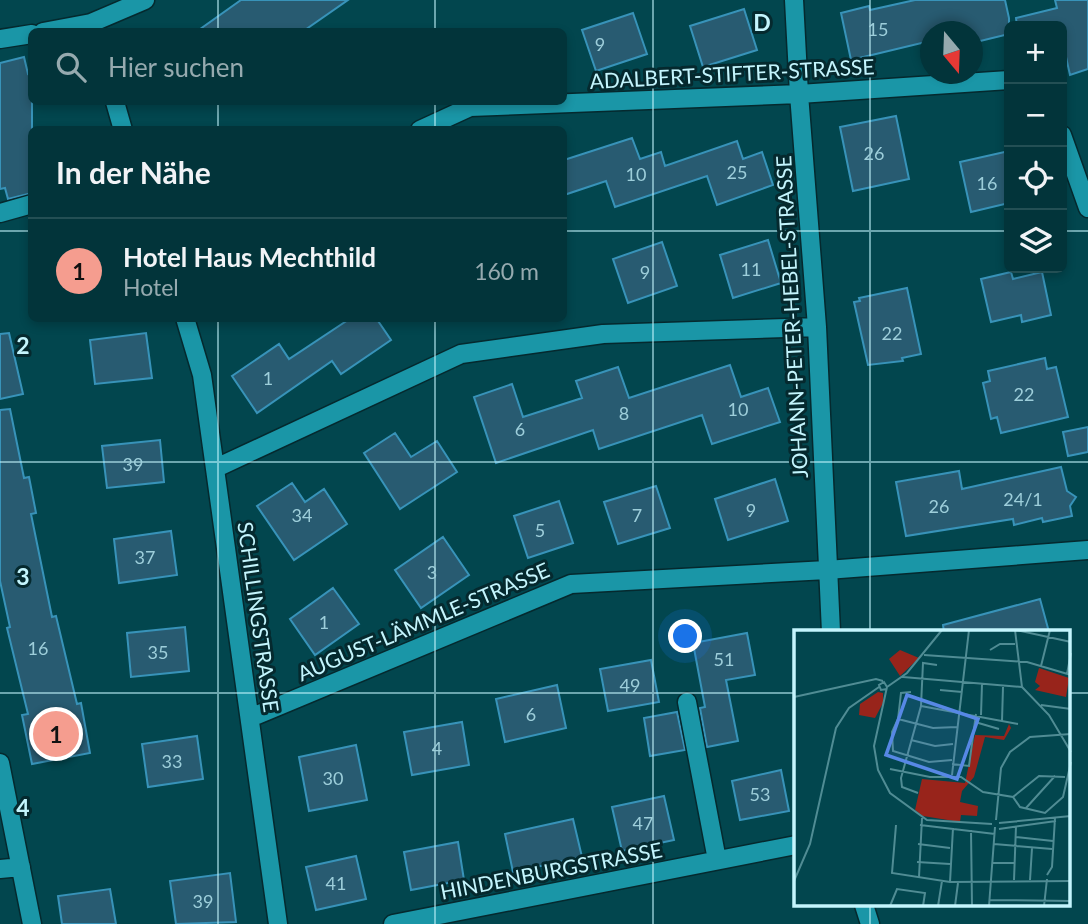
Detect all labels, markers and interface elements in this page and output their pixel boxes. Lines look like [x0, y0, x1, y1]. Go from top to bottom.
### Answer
text: D [753, 8, 771, 36]
house number: 15 [868, 18, 888, 40]
north arrow [920, 21, 983, 84]
map controls [1004, 21, 1067, 273]
button: + [1004, 21, 1067, 84]
search box [28, 28, 567, 105]
house number: 9 [595, 33, 605, 55]
icon: search [52, 48, 90, 86]
text: Hier suchen [108, 51, 244, 83]
street label: ADALBERT-STIFTER-STRASSE [589, 53, 875, 93]
button: − [1004, 84, 1067, 147]
house number: 26 [864, 142, 884, 164]
button: locate [1004, 147, 1067, 210]
text: In der Nähe [56, 154, 211, 190]
street label: JOHANN-PETER-HEBEL-STRASSE [770, 155, 812, 479]
house number: 25 [727, 161, 747, 183]
house number: 10 [626, 163, 646, 185]
house number: 16 [977, 172, 997, 194]
button: layers [1004, 210, 1067, 273]
text: Hotel Haus Mechthild [123, 241, 376, 273]
text: 1 [72, 257, 86, 285]
text: 160 m [474, 257, 539, 285]
house number: 11 [741, 258, 761, 280]
house number: 9 [640, 261, 650, 283]
text: Hotel [123, 273, 179, 301]
house number: 22 [882, 322, 902, 344]
text: 2 [16, 331, 30, 359]
house number: 1 [263, 367, 273, 389]
house number: 22 [1014, 383, 1034, 405]
house number: 10 [728, 398, 748, 420]
house number: 8 [619, 402, 629, 424]
house number: 6 [515, 418, 525, 440]
house number: 39 [123, 453, 143, 475]
house number: 24/1 [1003, 488, 1043, 510]
house number: 26 [929, 495, 949, 517]
house number: 9 [746, 499, 756, 521]
house number: 34 [292, 504, 312, 526]
house number: 7 [632, 504, 642, 526]
house number: 5 [535, 519, 545, 541]
street label: SCHILLINGSTRASSE [233, 520, 285, 714]
house number: 37 [135, 546, 155, 568]
street label: AUGUST-LÄMMLE-STRASSE [293, 557, 553, 685]
house number: 3 [427, 561, 437, 583]
text: 3 [16, 562, 30, 590]
house number: 1 [319, 611, 329, 633]
your location [668, 619, 702, 653]
inset map [794, 630, 1070, 906]
house number: 16 [28, 637, 48, 659]
house number: 35 [148, 641, 168, 663]
house number: 51 [714, 648, 734, 670]
house number: 49 [620, 674, 640, 696]
house number: 6 [526, 703, 536, 725]
pin: 1 [33, 708, 79, 760]
house number: 4 [432, 737, 442, 759]
house number: 33 [162, 750, 182, 772]
house number: 30 [323, 767, 343, 789]
house number: 53 [750, 783, 770, 805]
text: 4 [16, 793, 30, 821]
house number: 47 [633, 812, 653, 834]
street label: HINDENBURGSTRASSE [438, 836, 664, 904]
house number: 41 [326, 872, 346, 894]
house number: 39 [193, 890, 213, 912]

